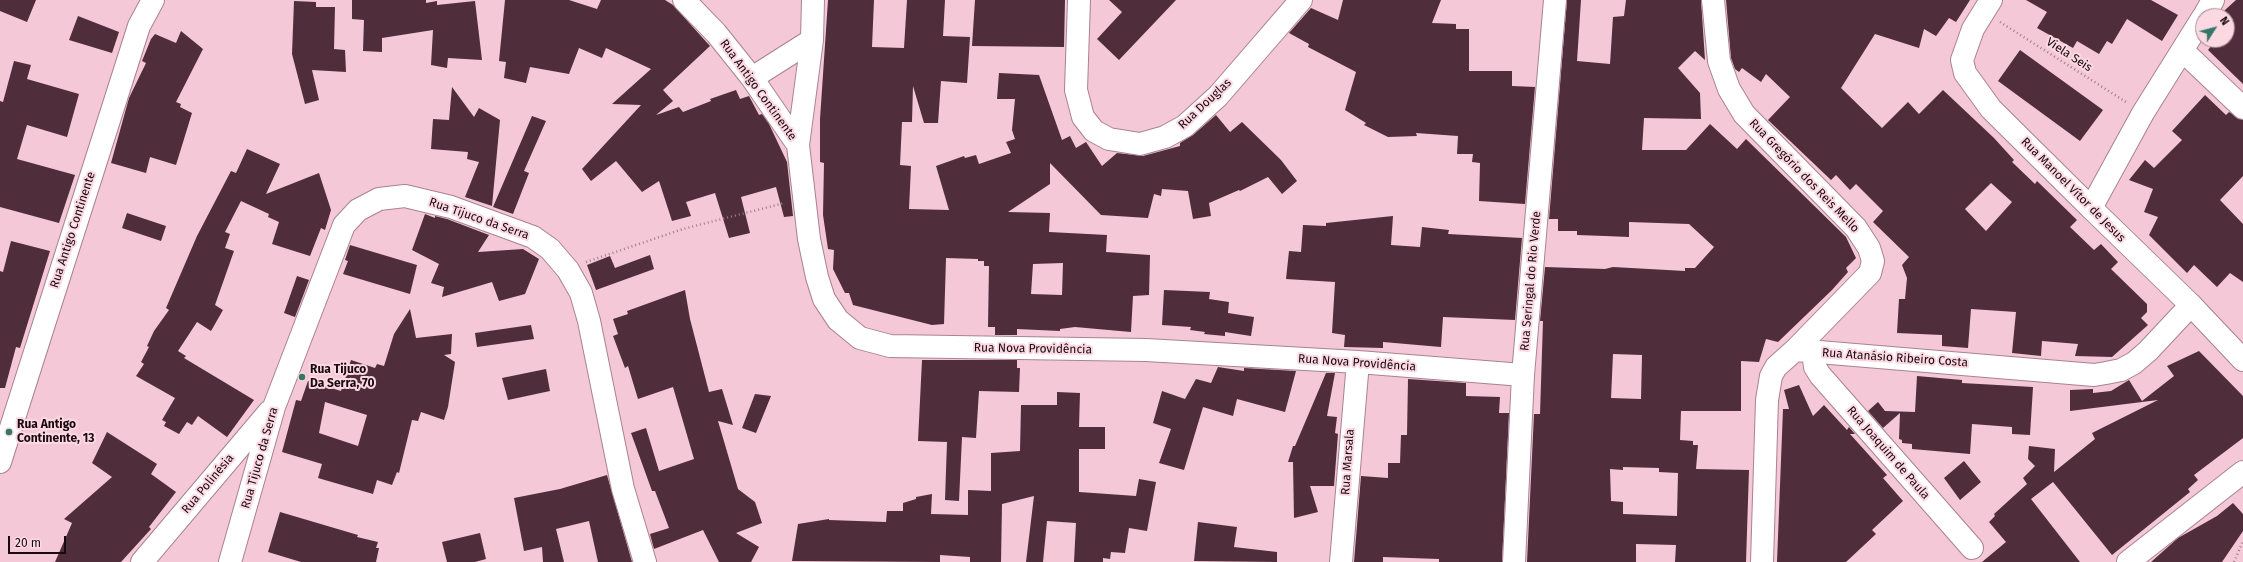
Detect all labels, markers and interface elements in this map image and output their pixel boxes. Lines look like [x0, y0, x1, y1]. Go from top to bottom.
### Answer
north arrow [2195, 8, 2235, 48]
text: N [2217, 14, 2232, 28]
street label: Viela Seis [2043, 35, 2095, 75]
street label: Rua Antigo Continente [717, 37, 799, 143]
street label: Rua Douglas [1175, 76, 1235, 132]
street label: Rua Gregório dos Reis Mello [1746, 116, 1862, 236]
street label: Rua Manoel Vítor de Jesus [2018, 135, 2128, 245]
street label: Rua Antigo Continente [47, 170, 99, 290]
street label: Rua Tijuco da Serra [427, 195, 531, 243]
street label: Rua Seringal do Rio Verde [1518, 210, 1544, 352]
street label: Rua Nova Providência [974, 341, 1092, 357]
street label: Rua Atanásio Ribeiro Costa [1822, 346, 1968, 370]
street label: Rua Nova Providência [1298, 352, 1416, 374]
place label: Rua Tijuco Da Serra, 70 [310, 363, 375, 391]
marker: Rua Tijuco Da Serra, 70 [297, 372, 307, 382]
street label: Rua Joaquim de Paula [1844, 403, 1932, 503]
street label: Rua Tijuco da Serra [239, 406, 281, 510]
place label: Rua Antigo Continente, 13 [17, 418, 95, 446]
marker: Rua Antigo Continente, 13 [4, 427, 14, 437]
street label: Rua Marsala [1339, 429, 1357, 495]
street label: Rua Polinésia [179, 451, 237, 517]
scale bar [10, 528, 68, 554]
text: 20 m [15, 536, 41, 550]

